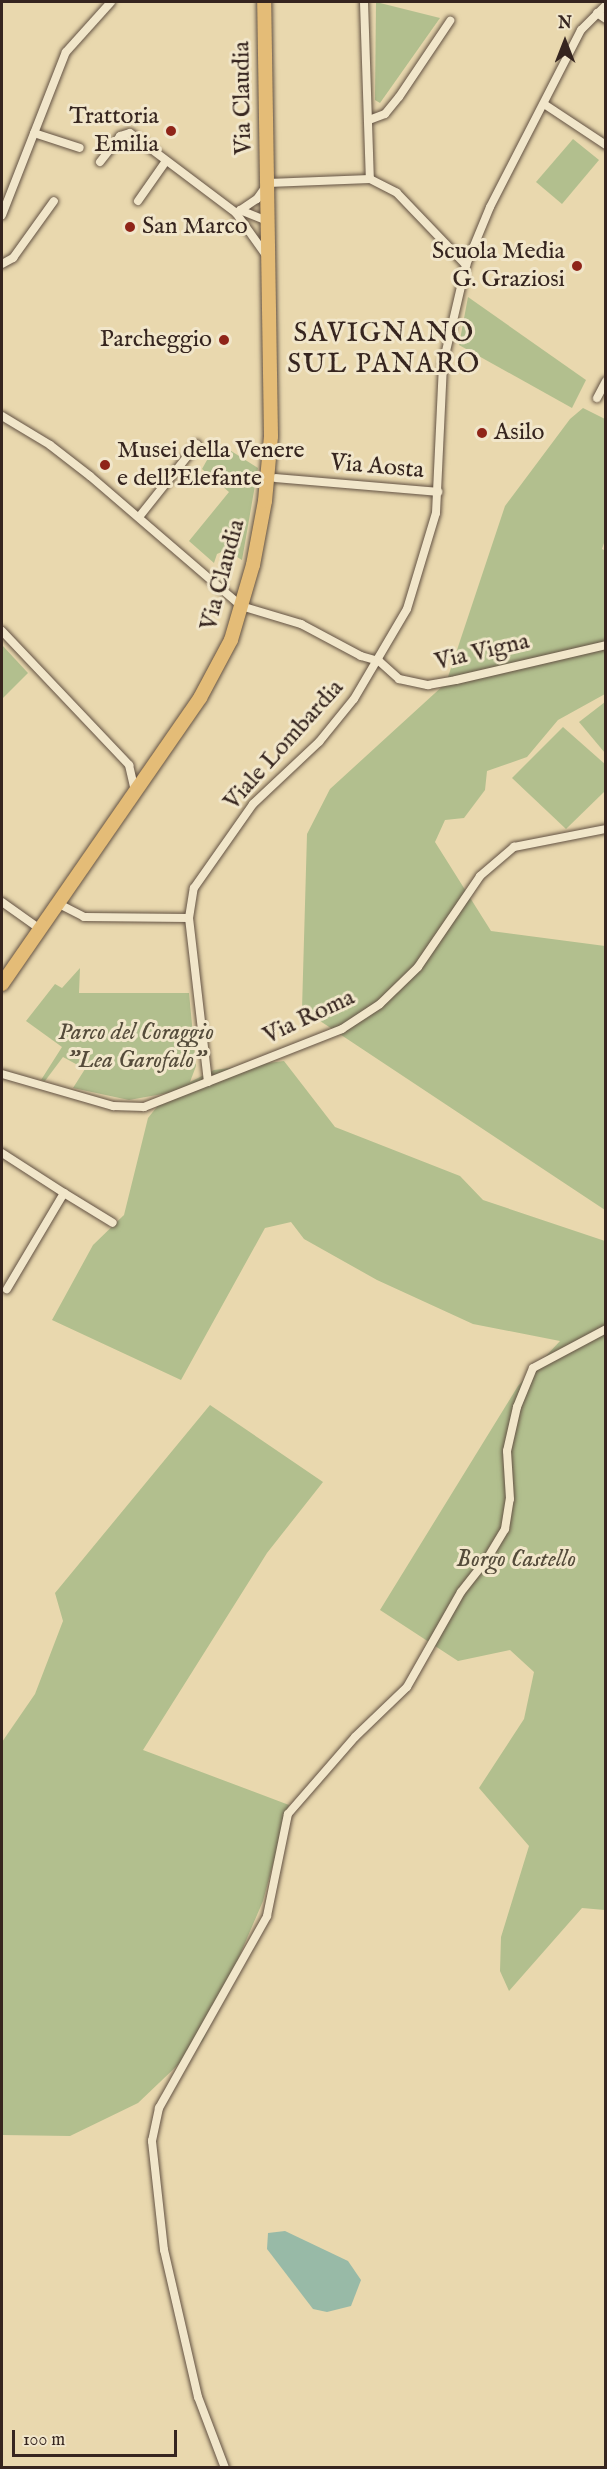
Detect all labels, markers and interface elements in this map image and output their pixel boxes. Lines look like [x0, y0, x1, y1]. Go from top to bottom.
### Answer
north arrow [535, 12, 595, 72]
text: N [558, 14, 572, 34]
street label: Via Claudia [228, 41, 258, 155]
place label: Trattoria Emilia [69, 103, 159, 159]
marker: Trattoria Emilia [164, 124, 178, 138]
place label: San Marco [142, 213, 248, 241]
marker: San Marco [123, 220, 137, 234]
place label: Scuola Media G. Graziosi [432, 238, 565, 294]
marker: Scuola Media G. Graziosi [570, 259, 584, 273]
district label: SAVIGNANO SUL PANARO [287, 318, 481, 381]
place label: Parcheggio [100, 326, 212, 354]
marker: Parcheggio [217, 333, 231, 347]
place label: Asilo [494, 419, 544, 447]
marker: Asilo [475, 426, 489, 440]
place label: Musei della Venere e dell'Elefante [117, 437, 305, 493]
street label: Via Aosta [329, 449, 425, 485]
marker: Musei della Venere e dell'Elefante [98, 458, 112, 472]
street label: Via Claudia [194, 516, 252, 634]
street label: Via Vigna [432, 627, 532, 677]
street label: Viale Lombardia [218, 674, 350, 816]
street label: Via Roma [259, 983, 359, 1051]
park label: Parco del Coraggio "Lea Garofalo" [58, 1019, 214, 1075]
park label: Borgo Castello [456, 1546, 576, 1574]
scale bar [15, 2418, 180, 2456]
text: 100 m [23, 2429, 65, 2452]

